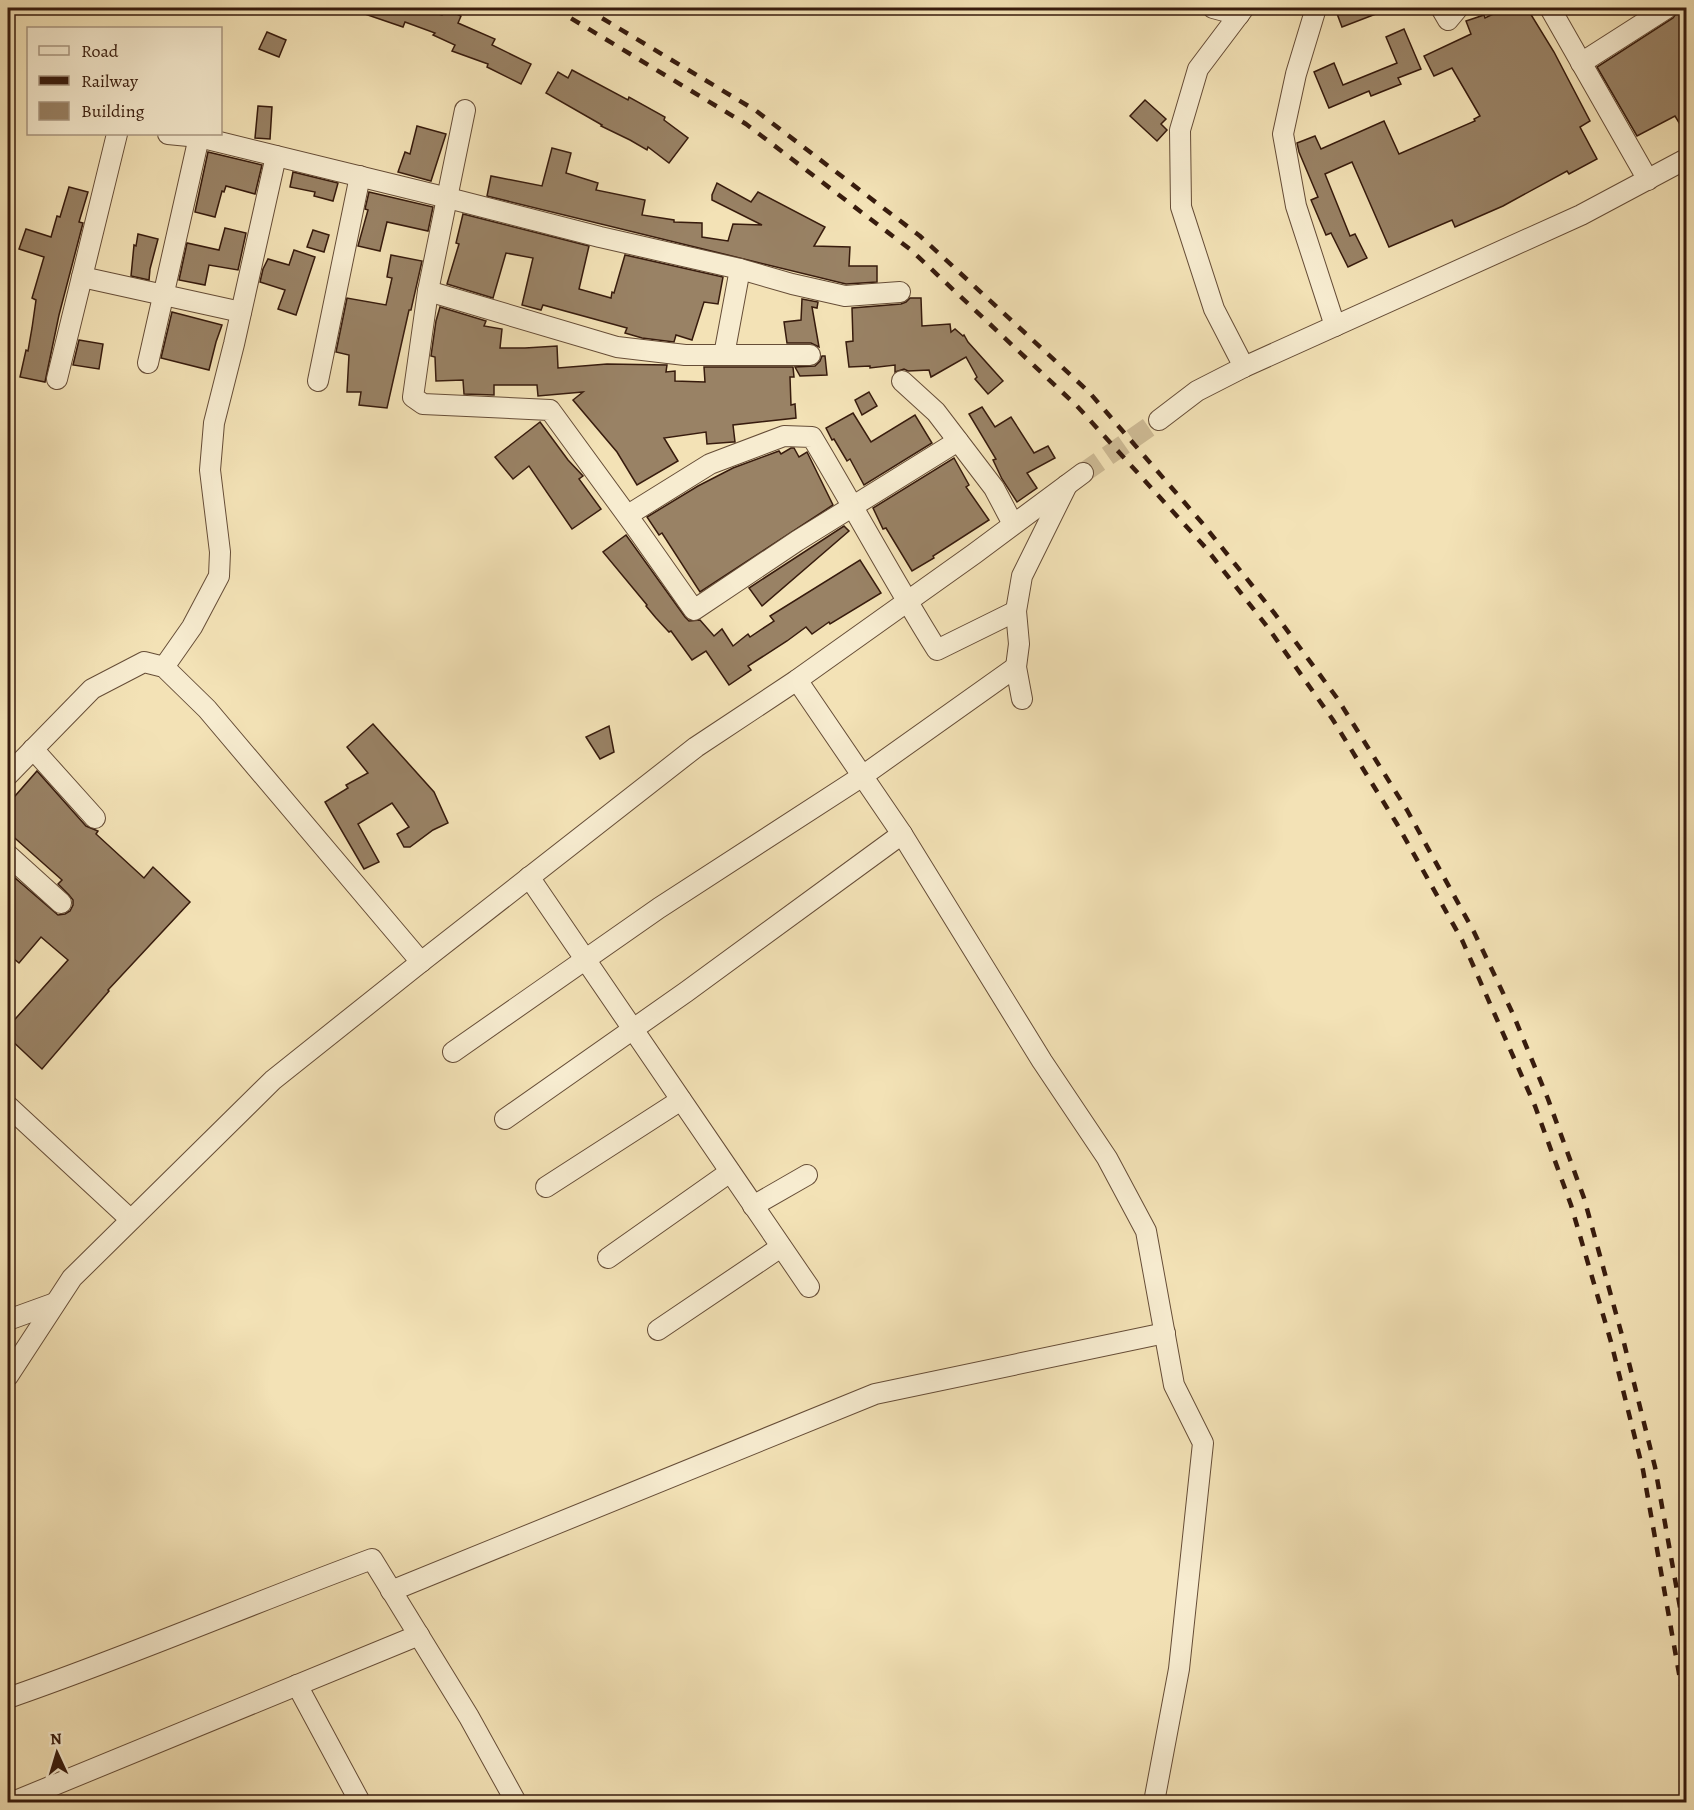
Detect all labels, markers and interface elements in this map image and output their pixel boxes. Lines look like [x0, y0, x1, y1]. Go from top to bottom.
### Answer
legend [27, 27, 222, 135]
text: Road [81, 39, 119, 63]
text: Railway [81, 69, 139, 93]
text: Building [81, 99, 145, 123]
north arrow [27, 1723, 87, 1783]
text: N [49, 1728, 63, 1750]

